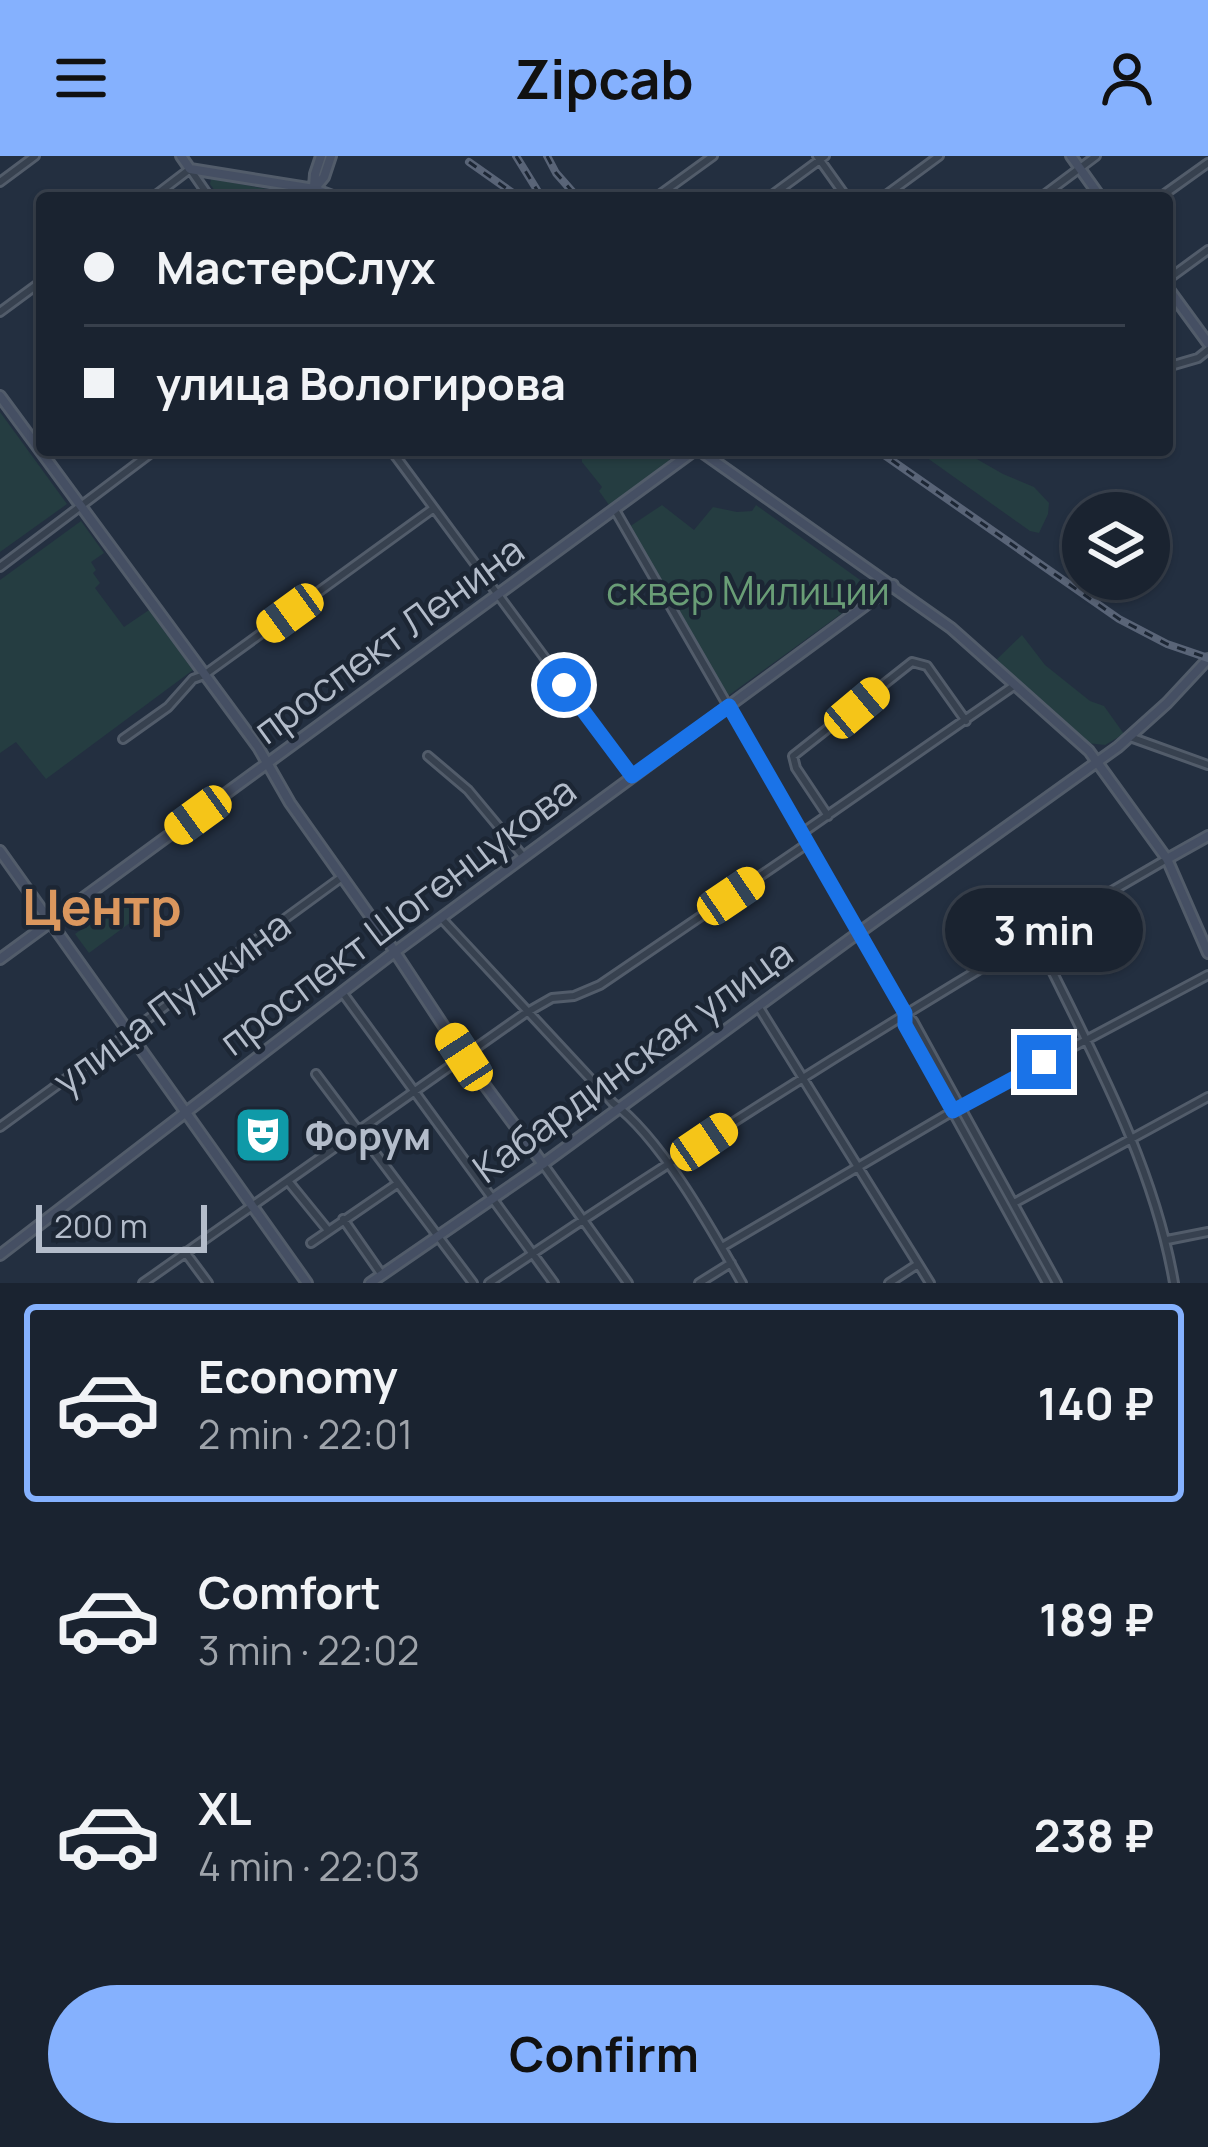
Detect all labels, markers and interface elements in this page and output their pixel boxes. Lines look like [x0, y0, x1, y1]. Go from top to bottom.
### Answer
text: Zipcab [514, 41, 694, 115]
icon: menu [48, 45, 114, 111]
icon: person [1094, 45, 1160, 111]
text: МастерСлух [156, 236, 435, 298]
text: улица Вологирова [156, 352, 566, 414]
map controls [1062, 492, 1170, 600]
button: layers [1062, 492, 1170, 600]
street label: проспект Ленина [242, 523, 534, 755]
park label: сквер Милиции [606, 563, 890, 617]
car [250, 577, 330, 649]
route start [537, 658, 591, 712]
car [818, 671, 896, 745]
street label: проспект Шогенцукова [208, 763, 586, 1067]
car [158, 779, 238, 851]
car [691, 861, 771, 931]
district label: Центр [22, 871, 182, 940]
callout: 3 min [945, 888, 1143, 972]
street label: улица Пушкина [41, 897, 301, 1107]
text: 3 min [994, 903, 1094, 957]
street label: Кабардинская улица [461, 926, 803, 1194]
car [429, 1017, 499, 1097]
route end [1017, 1035, 1071, 1089]
theatre icon: Форум [232, 1104, 294, 1166]
car [664, 1107, 744, 1177]
place label: Форум [305, 1108, 431, 1162]
scale bar [36, 1199, 207, 1252]
text: 200 m [54, 1203, 148, 1248]
text: Economy [198, 1345, 398, 1407]
icon: car [54, 1349, 162, 1457]
text: 140 ₽ [1037, 1372, 1154, 1434]
text: 2 min · 22:01 [198, 1407, 413, 1461]
text: Comfort [198, 1561, 381, 1623]
icon: car [54, 1565, 162, 1673]
text: 189 ₽ [1039, 1588, 1154, 1650]
text: 3 min · 22:02 [198, 1623, 419, 1677]
text: XL [198, 1777, 252, 1839]
icon: car [54, 1781, 162, 1889]
text: 238 ₽ [1034, 1804, 1154, 1866]
text: 4 min · 22:03 [198, 1839, 420, 1893]
button: Confirm [48, 1985, 1160, 2123]

